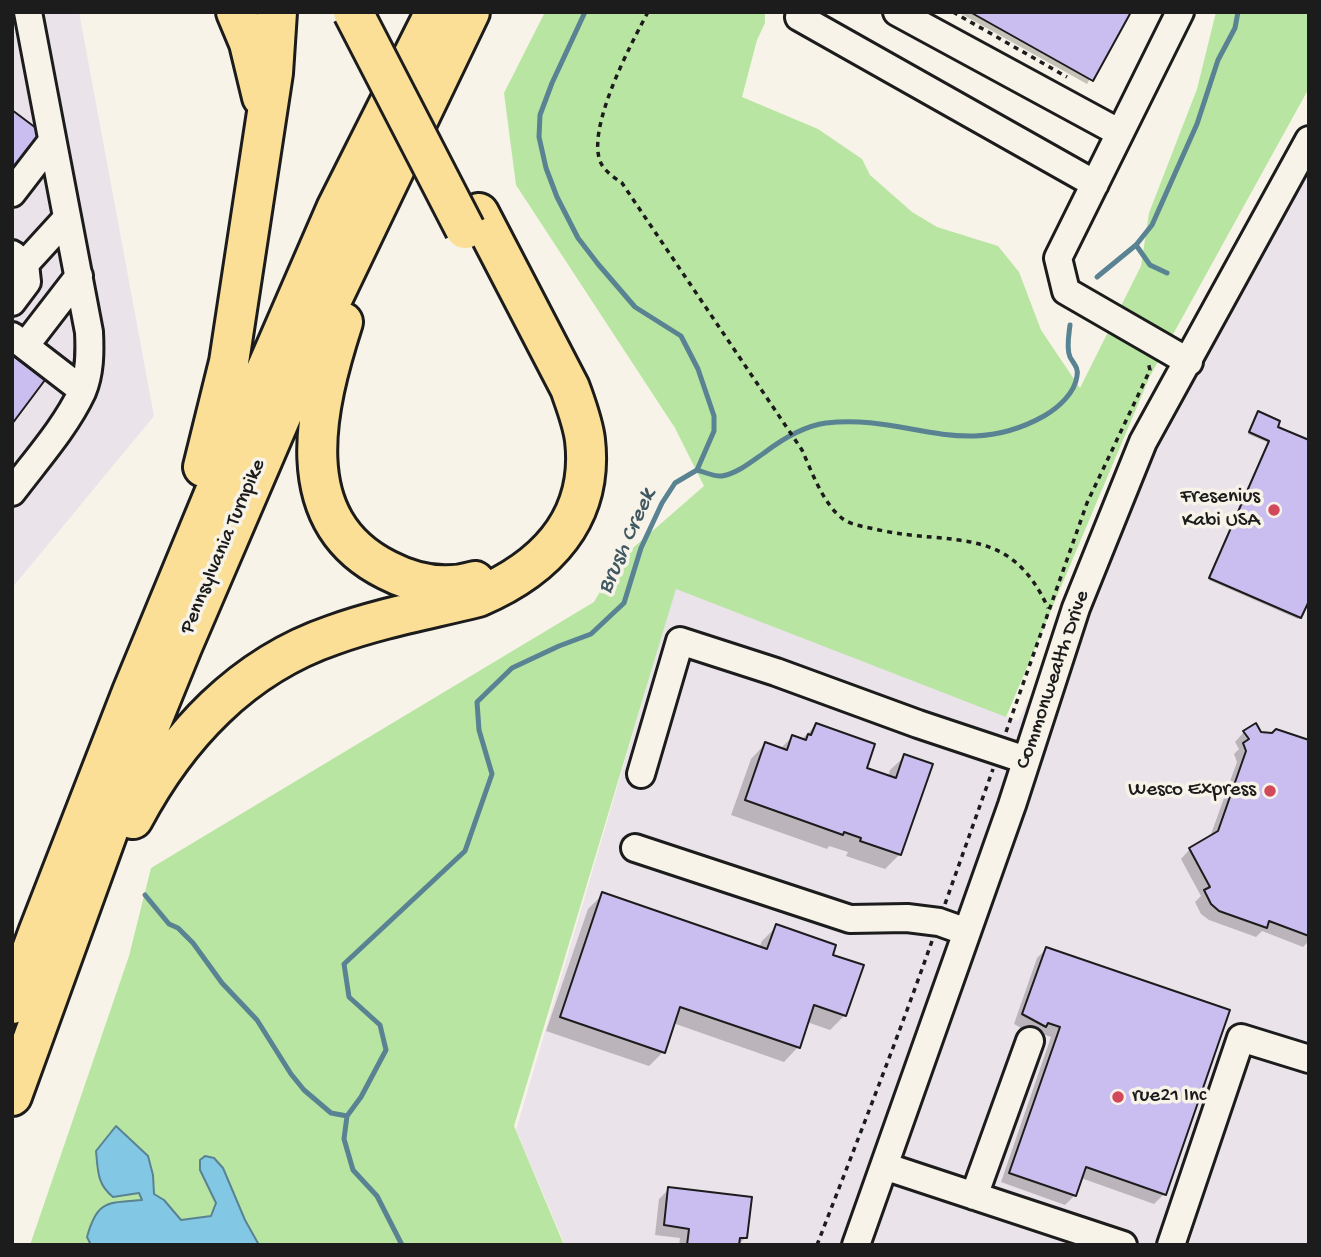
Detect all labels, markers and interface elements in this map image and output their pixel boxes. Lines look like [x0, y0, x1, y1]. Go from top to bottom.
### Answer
street label: Pennsylvania Turnpike [176, 456, 272, 638]
water label: Brush Creek [593, 485, 663, 599]
place label: Fresenius Kabi USA [1180, 485, 1260, 535]
marker: Fresenius Kabi USA [1266, 502, 1282, 518]
street label: Commonwealth Drive [1012, 588, 1096, 772]
place label: Wesco Express [1128, 778, 1256, 804]
marker: Wesco Express [1262, 783, 1278, 799]
place label: rue21 Inc [1132, 1084, 1206, 1110]
marker: rue21 Inc [1110, 1089, 1126, 1105]

